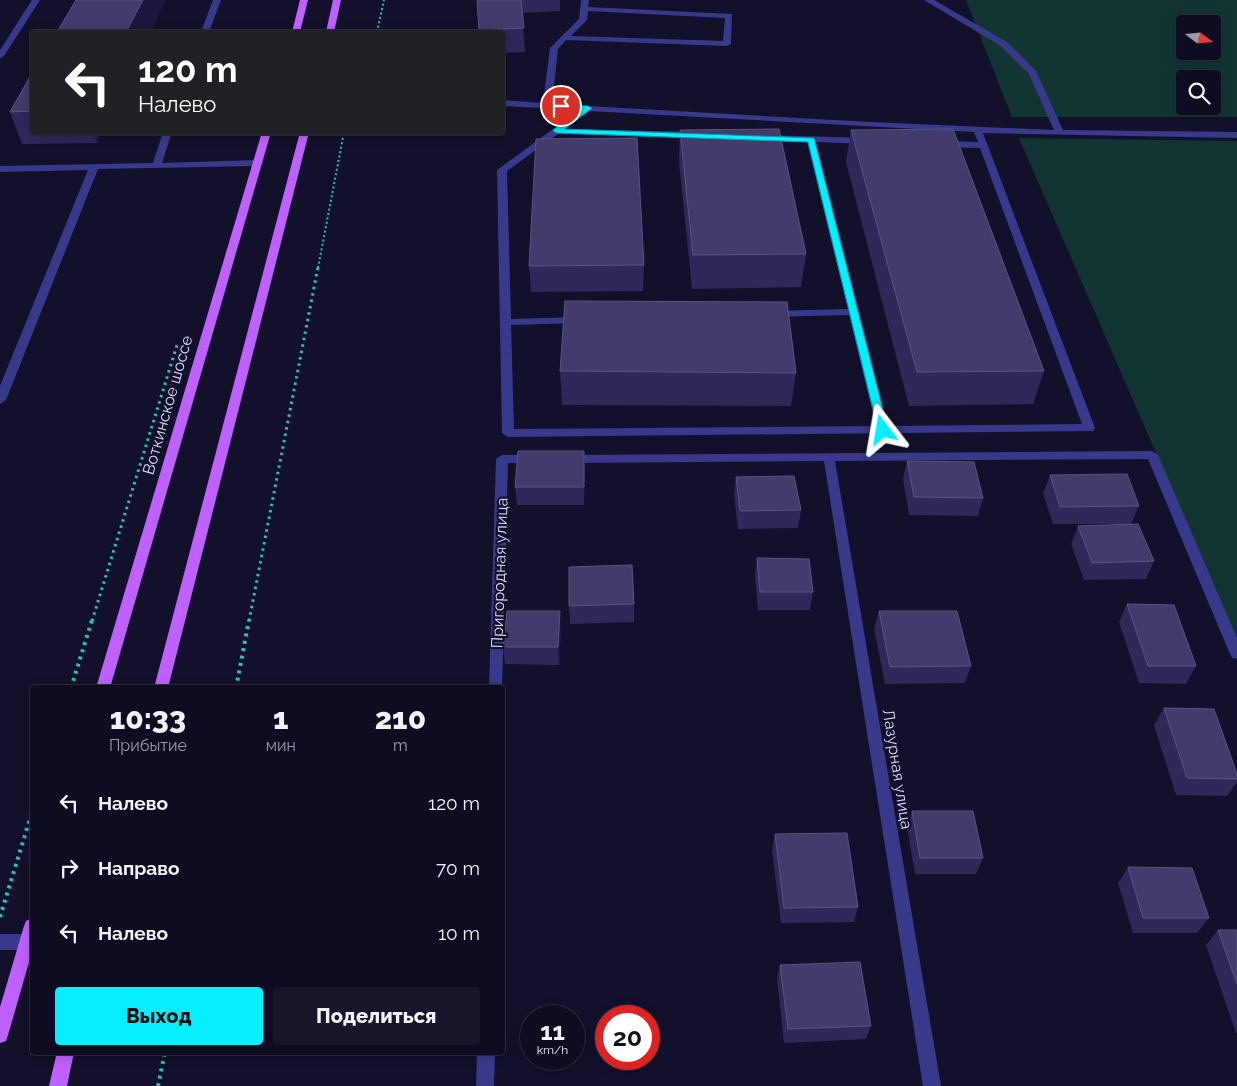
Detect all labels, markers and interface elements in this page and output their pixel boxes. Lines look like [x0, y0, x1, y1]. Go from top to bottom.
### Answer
north arrow [1176, 15, 1221, 60]
map controls [1176, 15, 1221, 115]
text: 120 m [138, 49, 238, 90]
icon: left [55, 50, 120, 115]
button: search [1176, 70, 1221, 115]
pin [540, 85, 582, 127]
text: Налево [138, 91, 216, 117]
icon: arrive [547, 92, 575, 120]
street label: Воткинское шоссе [139, 333, 196, 477]
position arrow [856, 403, 908, 455]
street label: Пригородная улица [487, 497, 512, 649]
text: 10:33 [110, 701, 186, 736]
text: 1 [273, 701, 289, 736]
text: 210 [375, 701, 426, 736]
street label: Лазурная улица [879, 708, 916, 831]
text: Прибытие [109, 736, 187, 755]
text: мин [266, 736, 296, 755]
text: m [393, 736, 408, 755]
icon: left [55, 789, 83, 817]
text: Налево [98, 792, 168, 814]
text: 120 m [428, 792, 480, 814]
icon: right [55, 854, 83, 882]
text: Направо [98, 857, 179, 879]
text: 70 m [436, 857, 480, 879]
icon: left [55, 919, 83, 947]
text: Налево [98, 922, 168, 944]
text: 10 m [438, 922, 480, 944]
button: Выход [55, 987, 263, 1045]
button: Поделиться [273, 987, 480, 1045]
speed limit sign: 20 [595, 1005, 660, 1070]
text: 11 [540, 1016, 565, 1046]
text: km/h [537, 1043, 568, 1057]

